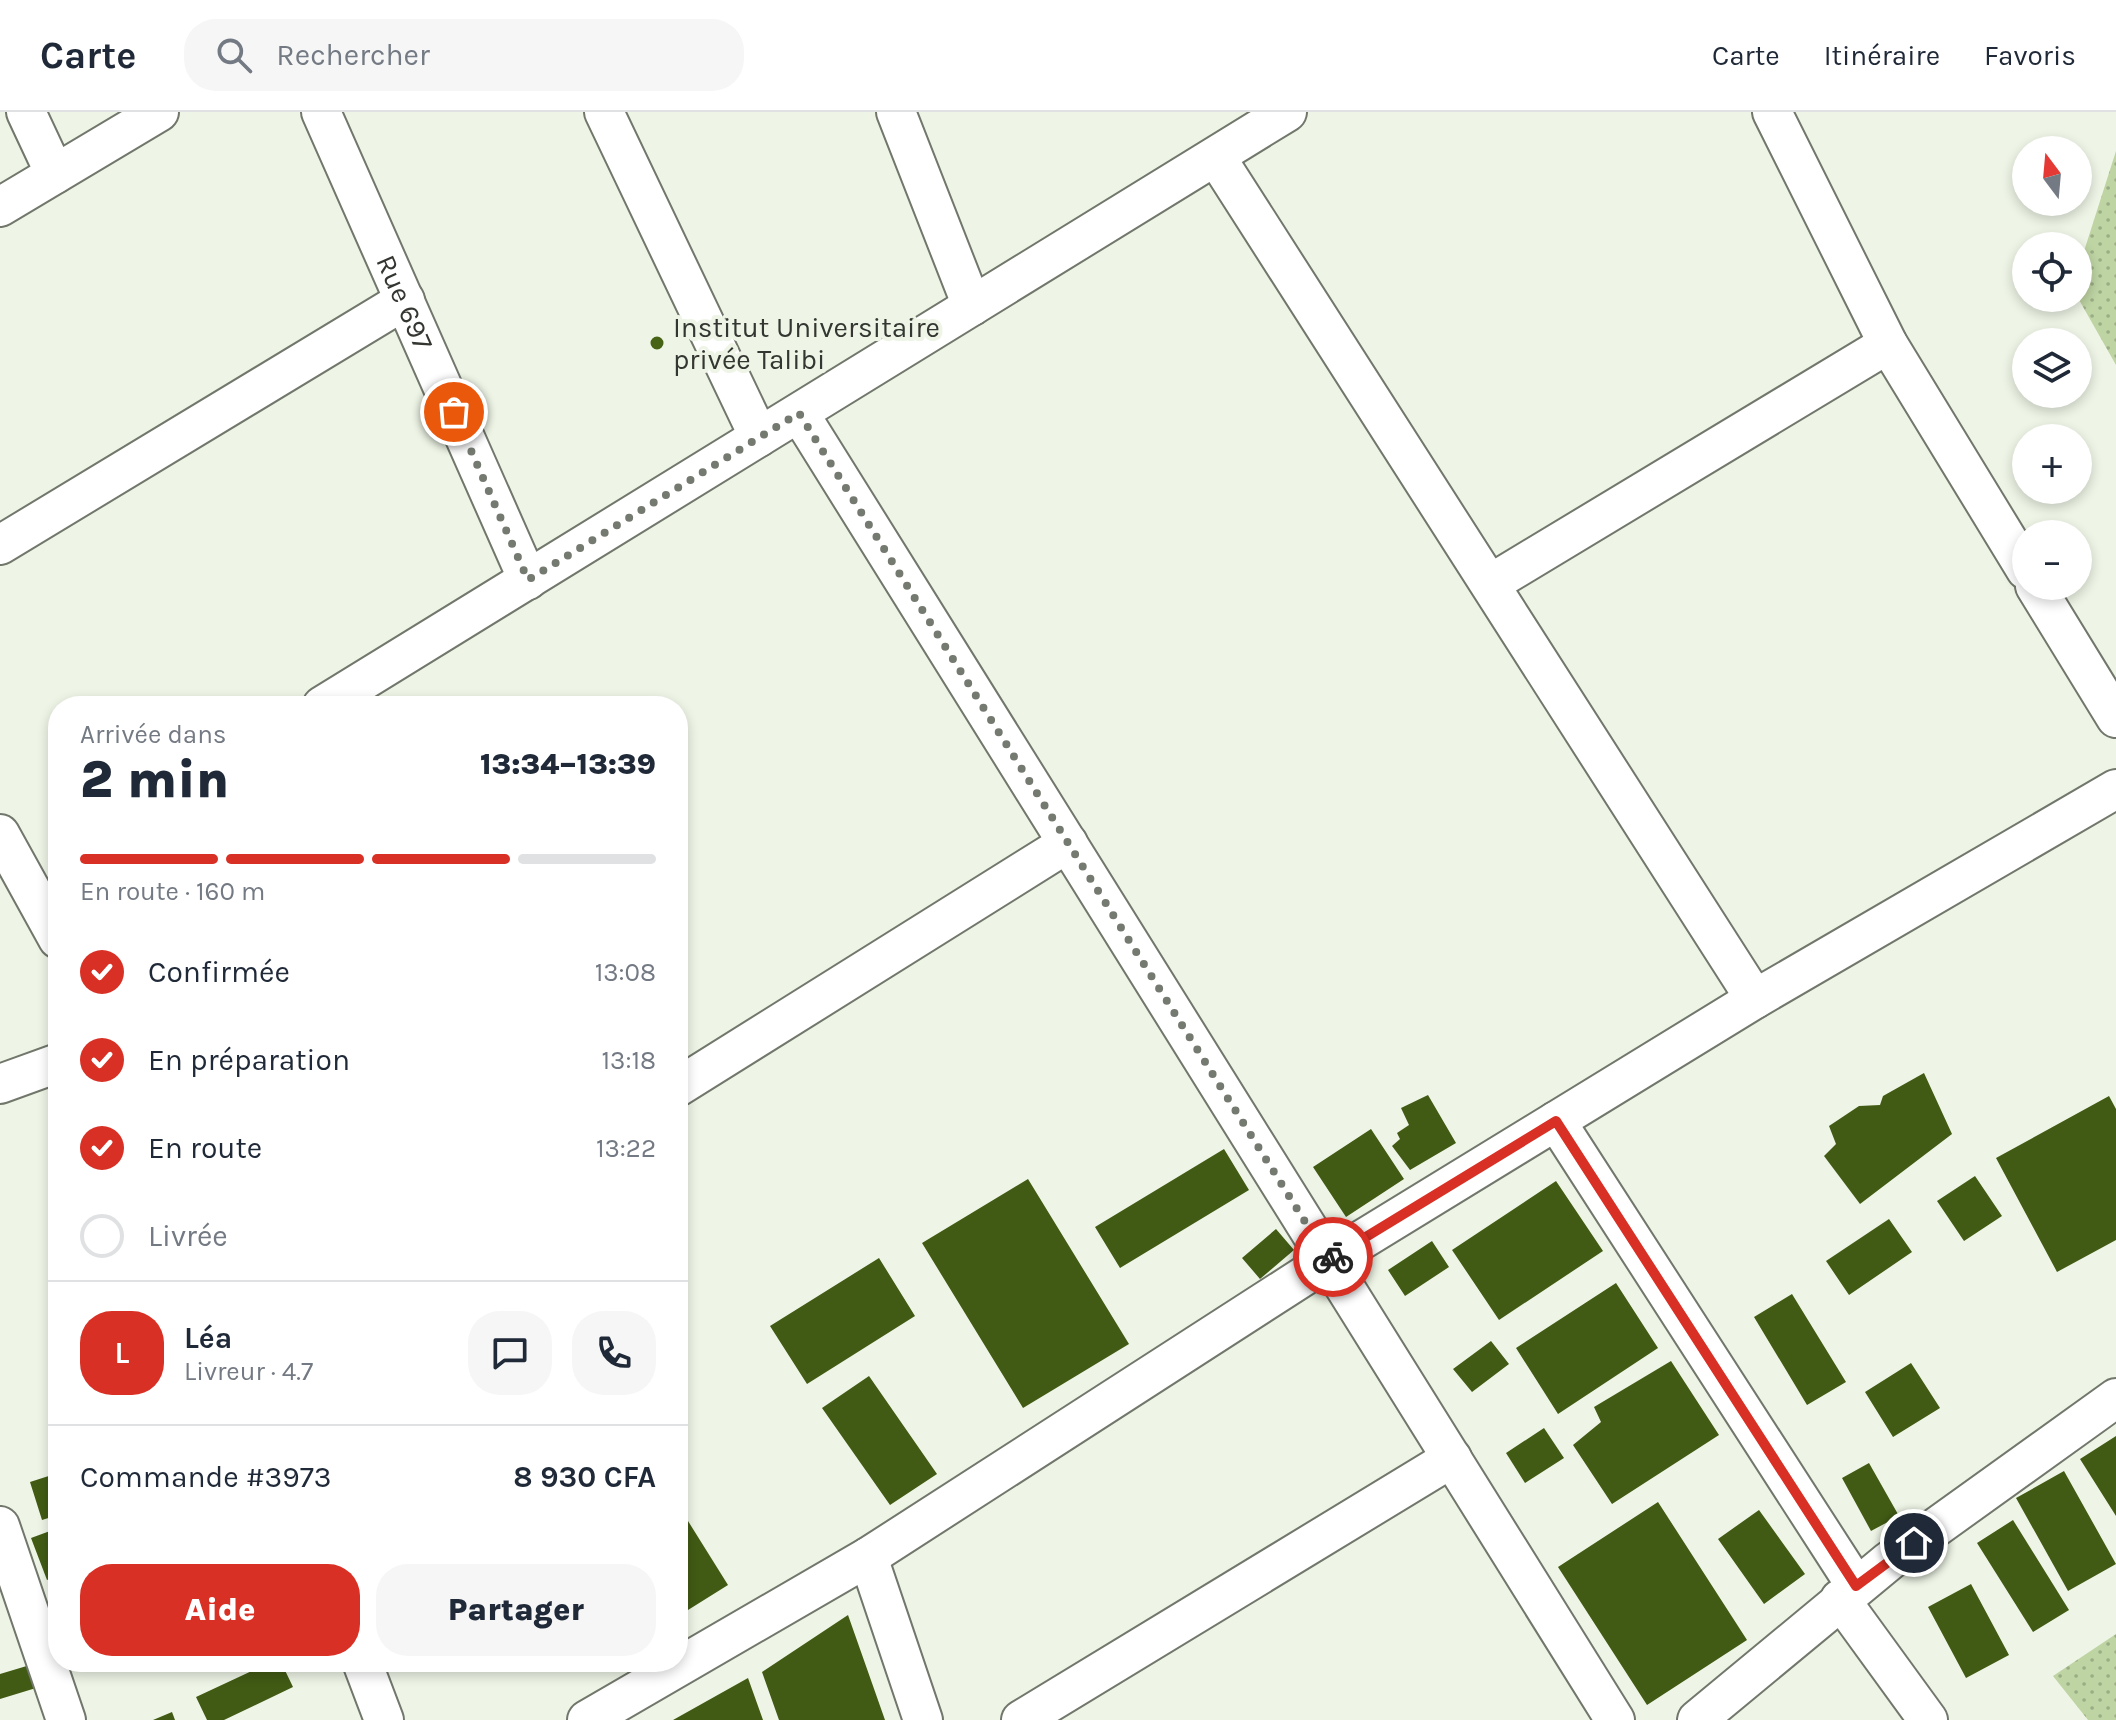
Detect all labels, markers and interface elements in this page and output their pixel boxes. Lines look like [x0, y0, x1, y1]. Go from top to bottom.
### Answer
search box [184, 19, 744, 91]
text: Carte [40, 33, 136, 78]
icon: search [212, 33, 256, 77]
text: Rechercher [276, 37, 430, 73]
text: Carte [1712, 39, 1780, 72]
text: Itinéraire [1824, 39, 1940, 72]
text: Favoris [1984, 39, 2076, 72]
north arrow [2012, 136, 2092, 216]
map controls [2012, 136, 2092, 600]
button: locate [2012, 232, 2092, 312]
street label: Rue 697 [369, 250, 440, 355]
place label: Institut Universitaire privée Talibi [673, 311, 940, 376]
button: layers [2012, 328, 2092, 408]
marker: Institut Universitaire privée Talibi [648, 334, 666, 352]
pin [420, 378, 488, 446]
icon: bag [432, 390, 476, 434]
button: + [2012, 424, 2092, 504]
button: − [2012, 520, 2092, 600]
text: Arrivée dans [80, 719, 227, 750]
text: 13:34–13:39 [480, 746, 656, 782]
text: 2 min [80, 749, 229, 810]
text: En route · 160 m [80, 876, 265, 907]
icon: check [80, 950, 124, 994]
text: Confirmée [148, 954, 290, 990]
text: 13:08 [595, 957, 656, 988]
icon: check [80, 1038, 124, 1082]
text: En préparation [148, 1042, 350, 1078]
text: 13:18 [601, 1045, 656, 1076]
icon: check [80, 1126, 124, 1170]
text: En route [148, 1130, 262, 1166]
text: 13:22 [596, 1133, 656, 1164]
courier [1293, 1217, 1373, 1297]
text: Livrée [148, 1218, 228, 1254]
icon: bike [1311, 1235, 1355, 1279]
button: chat [468, 1311, 552, 1395]
button: phone [572, 1311, 656, 1395]
text: Léa [184, 1320, 232, 1356]
text: L [115, 1335, 129, 1371]
text: Livreur · 4.7 [184, 1356, 313, 1387]
text: Commande #3973 [80, 1459, 332, 1495]
text: 8 930 CFA [513, 1459, 656, 1495]
pin [1880, 1509, 1948, 1577]
icon: home [1892, 1521, 1936, 1565]
button: Aide [80, 1564, 360, 1656]
button: Partager [376, 1564, 656, 1656]

